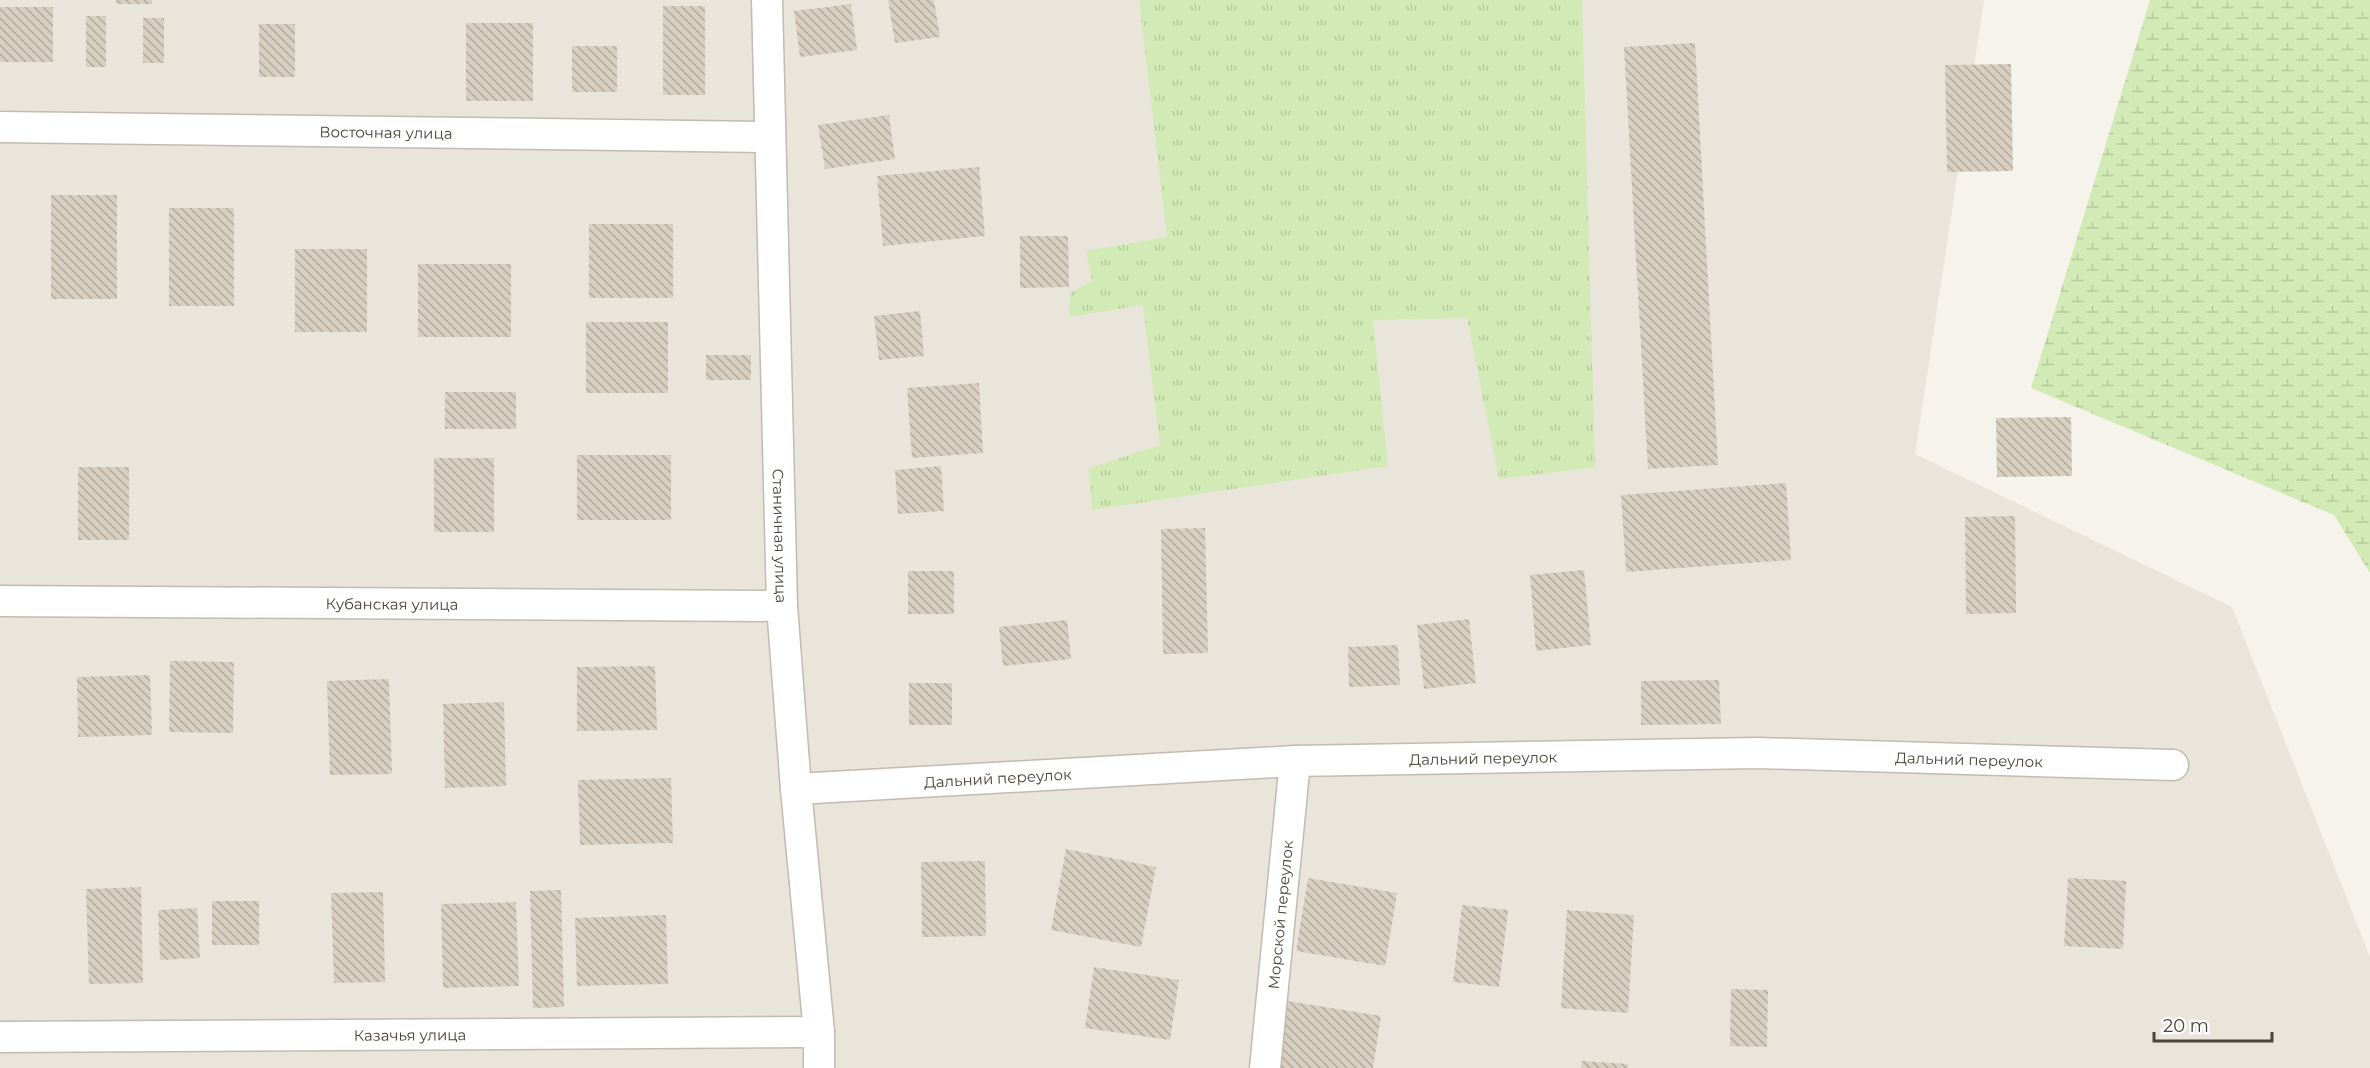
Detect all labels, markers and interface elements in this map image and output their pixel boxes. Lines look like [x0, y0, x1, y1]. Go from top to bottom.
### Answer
street label: Восточная улица [319, 122, 453, 142]
street label: Станичная улица [769, 468, 791, 603]
street label: Кубанская улица [326, 594, 458, 613]
street label: Дальний переулок [1409, 747, 1558, 769]
street label: Дальний переулок [1895, 747, 2044, 771]
street label: Дальний переулок [923, 764, 1072, 791]
street label: Морской переулок [1263, 839, 1297, 990]
scale bar [2154, 1005, 2272, 1043]
text: 20 m [2163, 1015, 2209, 1037]
street label: Казачья улица [354, 1025, 466, 1044]

